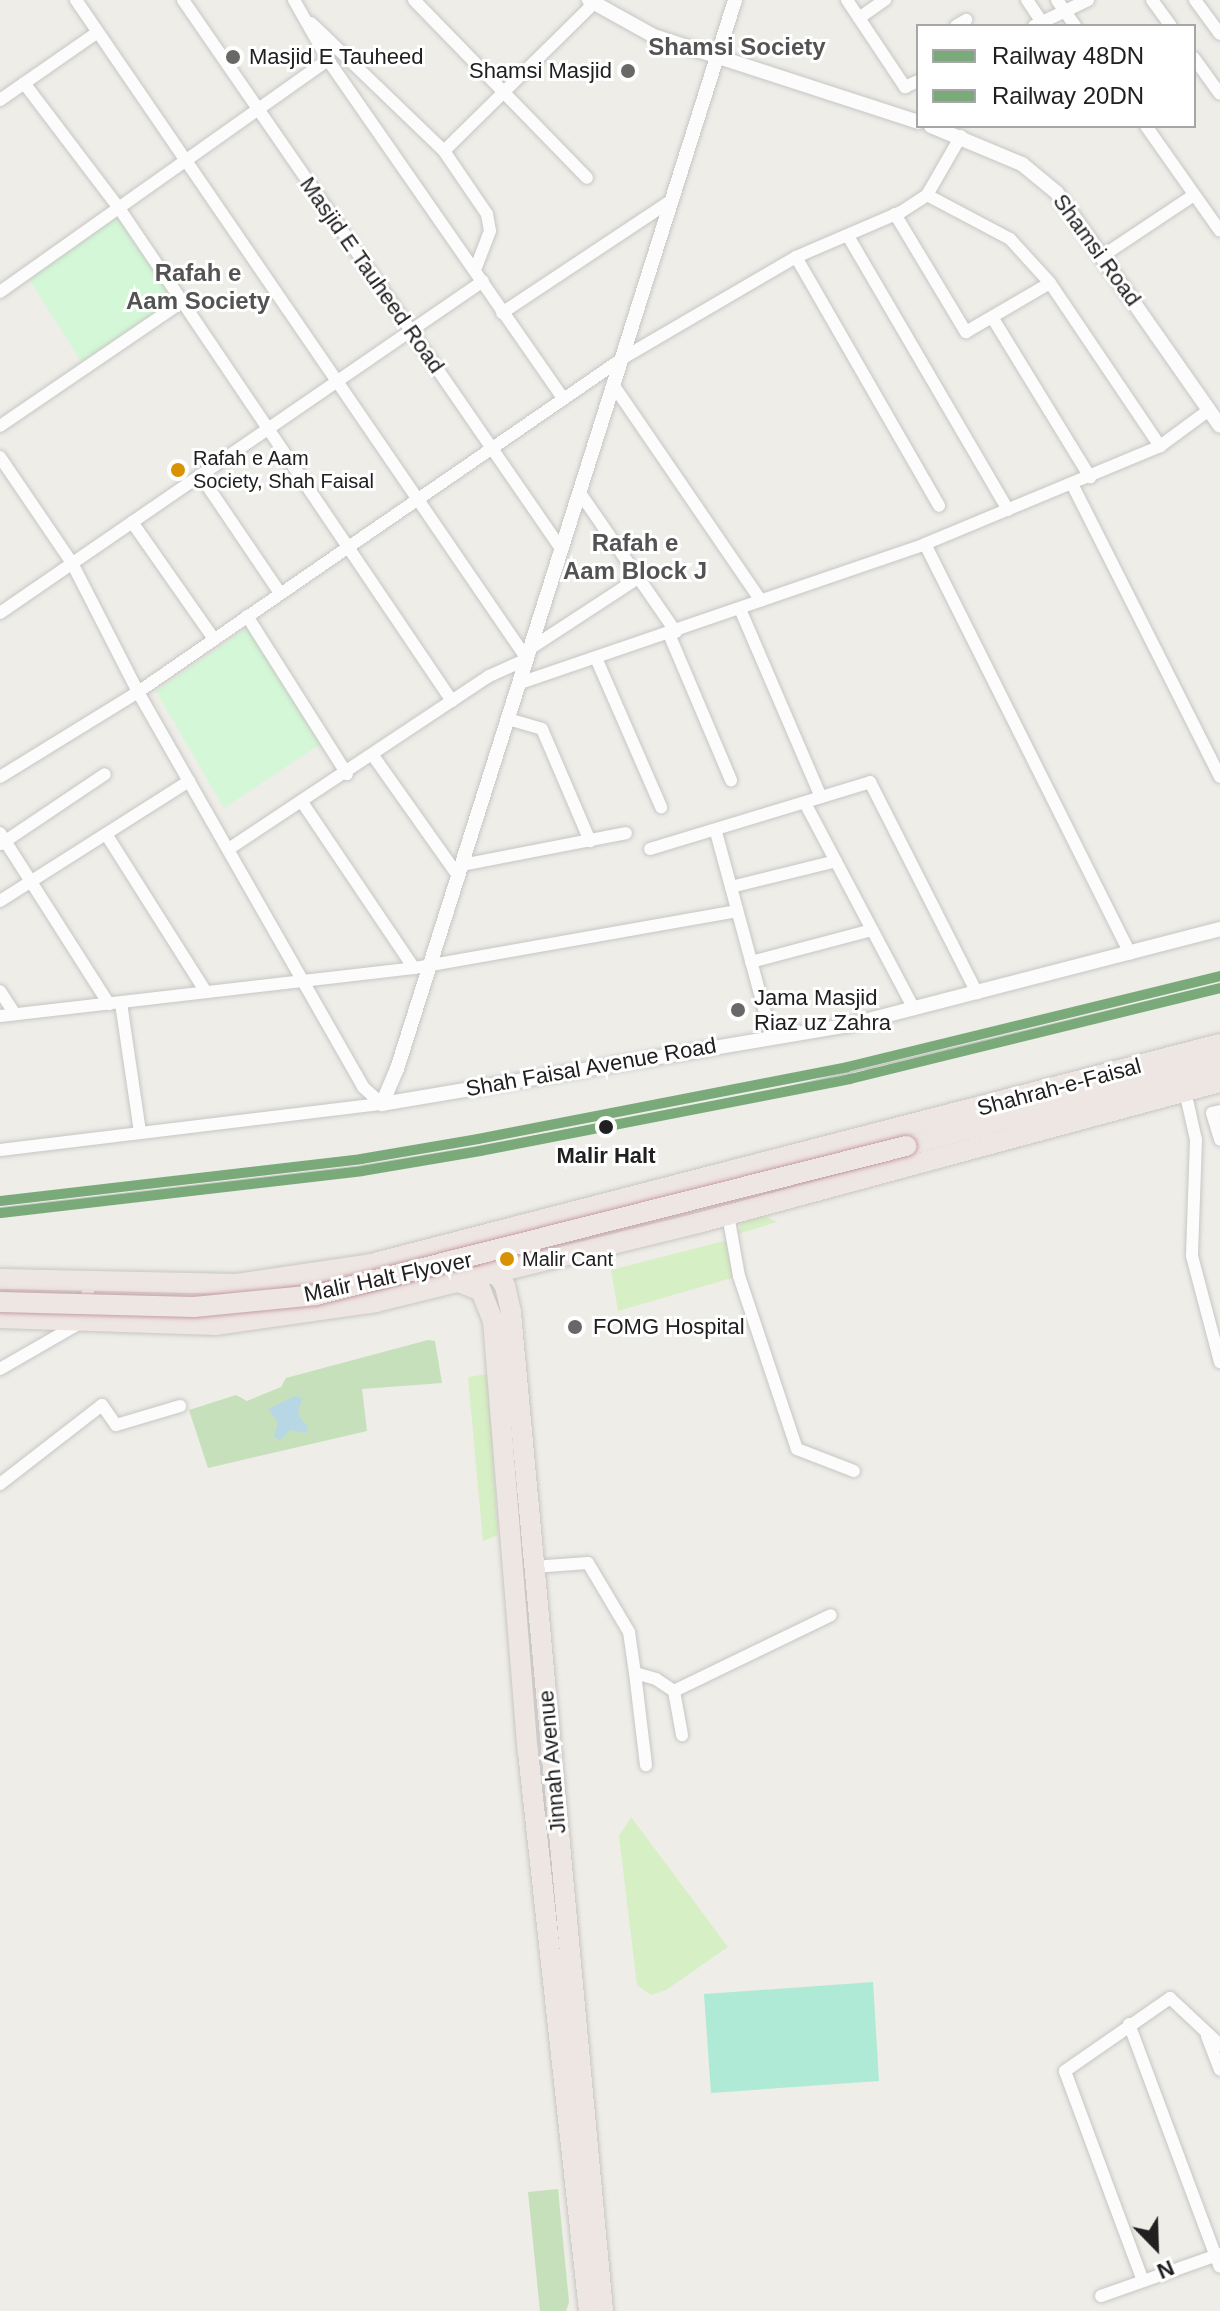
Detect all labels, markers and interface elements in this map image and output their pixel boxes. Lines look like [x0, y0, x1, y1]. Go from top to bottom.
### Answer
legend [916, 24, 1196, 128]
district label: Shamsi Society [648, 33, 826, 61]
text: Railway 48DN [992, 42, 1144, 69]
place label: Masjid E Tauheed [249, 44, 424, 70]
marker: Masjid E Tauheed [224, 48, 242, 66]
place label: Shamsi Masjid [469, 58, 612, 84]
marker: Shamsi Masjid [619, 62, 637, 80]
text: Railway 20DN [992, 82, 1144, 109]
street label: Masjid E Tauheed Road [294, 172, 450, 378]
street label: Shamsi Road [1048, 189, 1146, 311]
district label: Rafah e Aam Society [126, 259, 270, 315]
place label: Rafah e Aam Society, Shah Faisal [193, 446, 374, 493]
marker: Rafah e Aam Society, Shah Faisal [170, 462, 186, 478]
district label: Rafah e Aam Block J [563, 529, 707, 585]
place label: Jama Masjid Riaz uz Zahra [754, 984, 891, 1036]
marker: Jama Masjid Riaz uz Zahra [729, 1001, 747, 1019]
street label: Shah Faisal Avenue Road [463, 1032, 719, 1102]
street label: Shahrah-e-Faisal [974, 1052, 1144, 1122]
marker: Malir Halt [594, 1115, 618, 1139]
place label: Malir Halt [556, 1143, 656, 1169]
street label: Malir Halt Flyover [302, 1246, 474, 1308]
place label: Malir Cant [522, 1247, 613, 1271]
marker: Malir Cant [499, 1251, 515, 1267]
place label: FOMG Hospital [593, 1314, 745, 1340]
marker: FOMG Hospital [564, 1316, 586, 1338]
street label: Jinnah Avenue [533, 1689, 571, 1835]
north arrow [1116, 2207, 1196, 2287]
text: N [1153, 2255, 1178, 2284]

